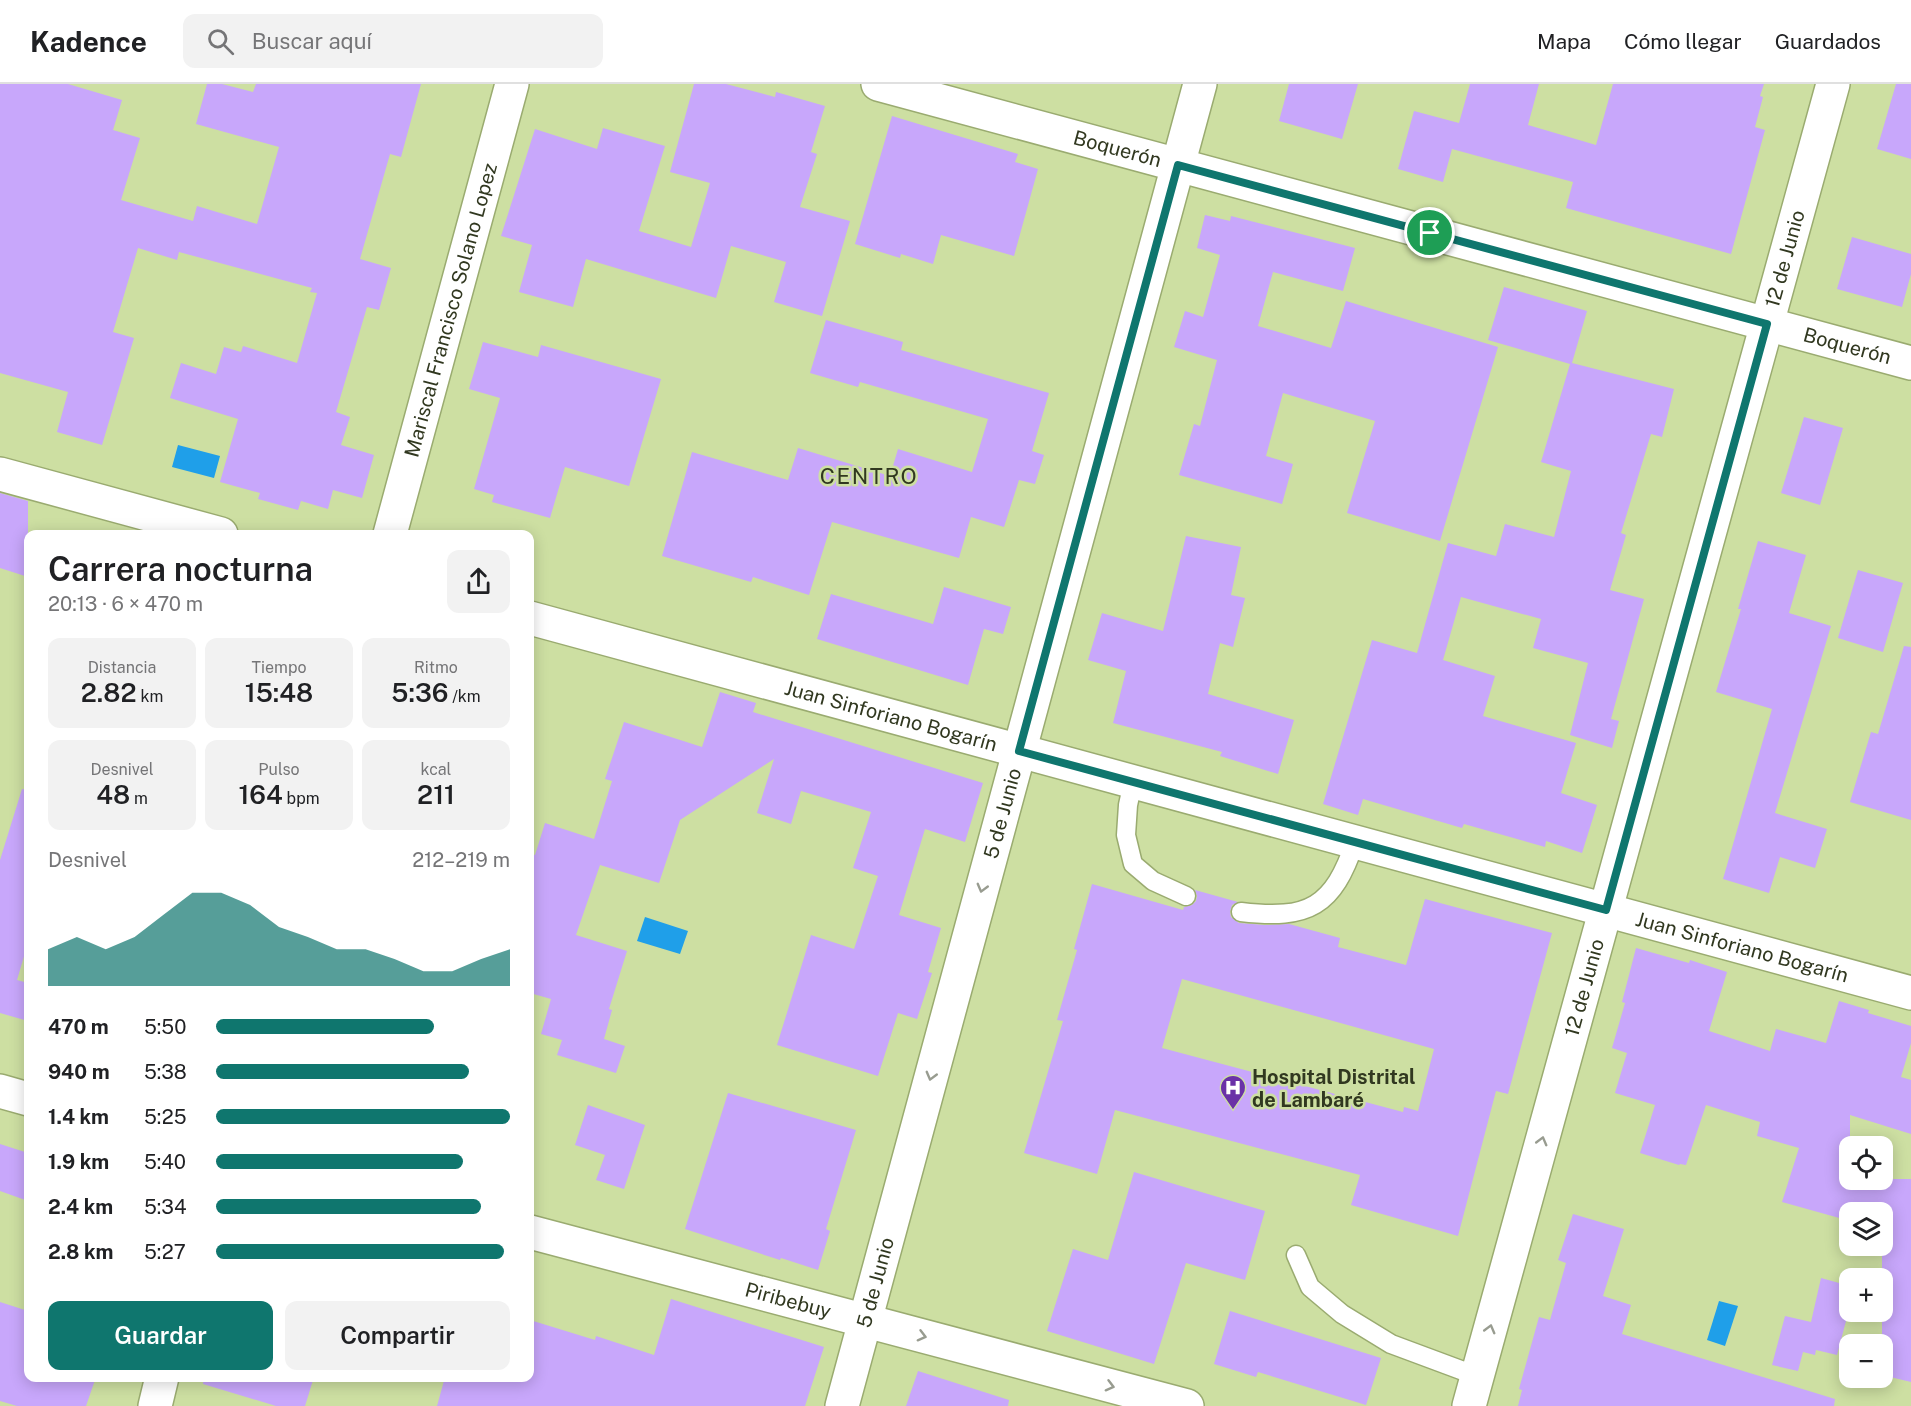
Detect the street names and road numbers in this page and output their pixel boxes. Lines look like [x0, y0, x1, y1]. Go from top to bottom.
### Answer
street label: Boquerón [1071, 125, 1164, 172]
street label: Mariscal Francisco Solano Lopez [399, 160, 502, 460]
street label: 12 de Junio [1760, 207, 1810, 310]
street label: Boquerón [1801, 322, 1894, 369]
street label: Juan Sinforiano Bogarín [782, 676, 1000, 756]
street label: 5 de Junio [979, 765, 1026, 861]
street label: Juan Sinforiano Bogarín [1633, 907, 1851, 987]
street label: 12 de Junio [1559, 936, 1609, 1039]
street label: 5 de Junio [852, 1235, 899, 1330]
street label: Piribebuy [742, 1277, 834, 1323]

